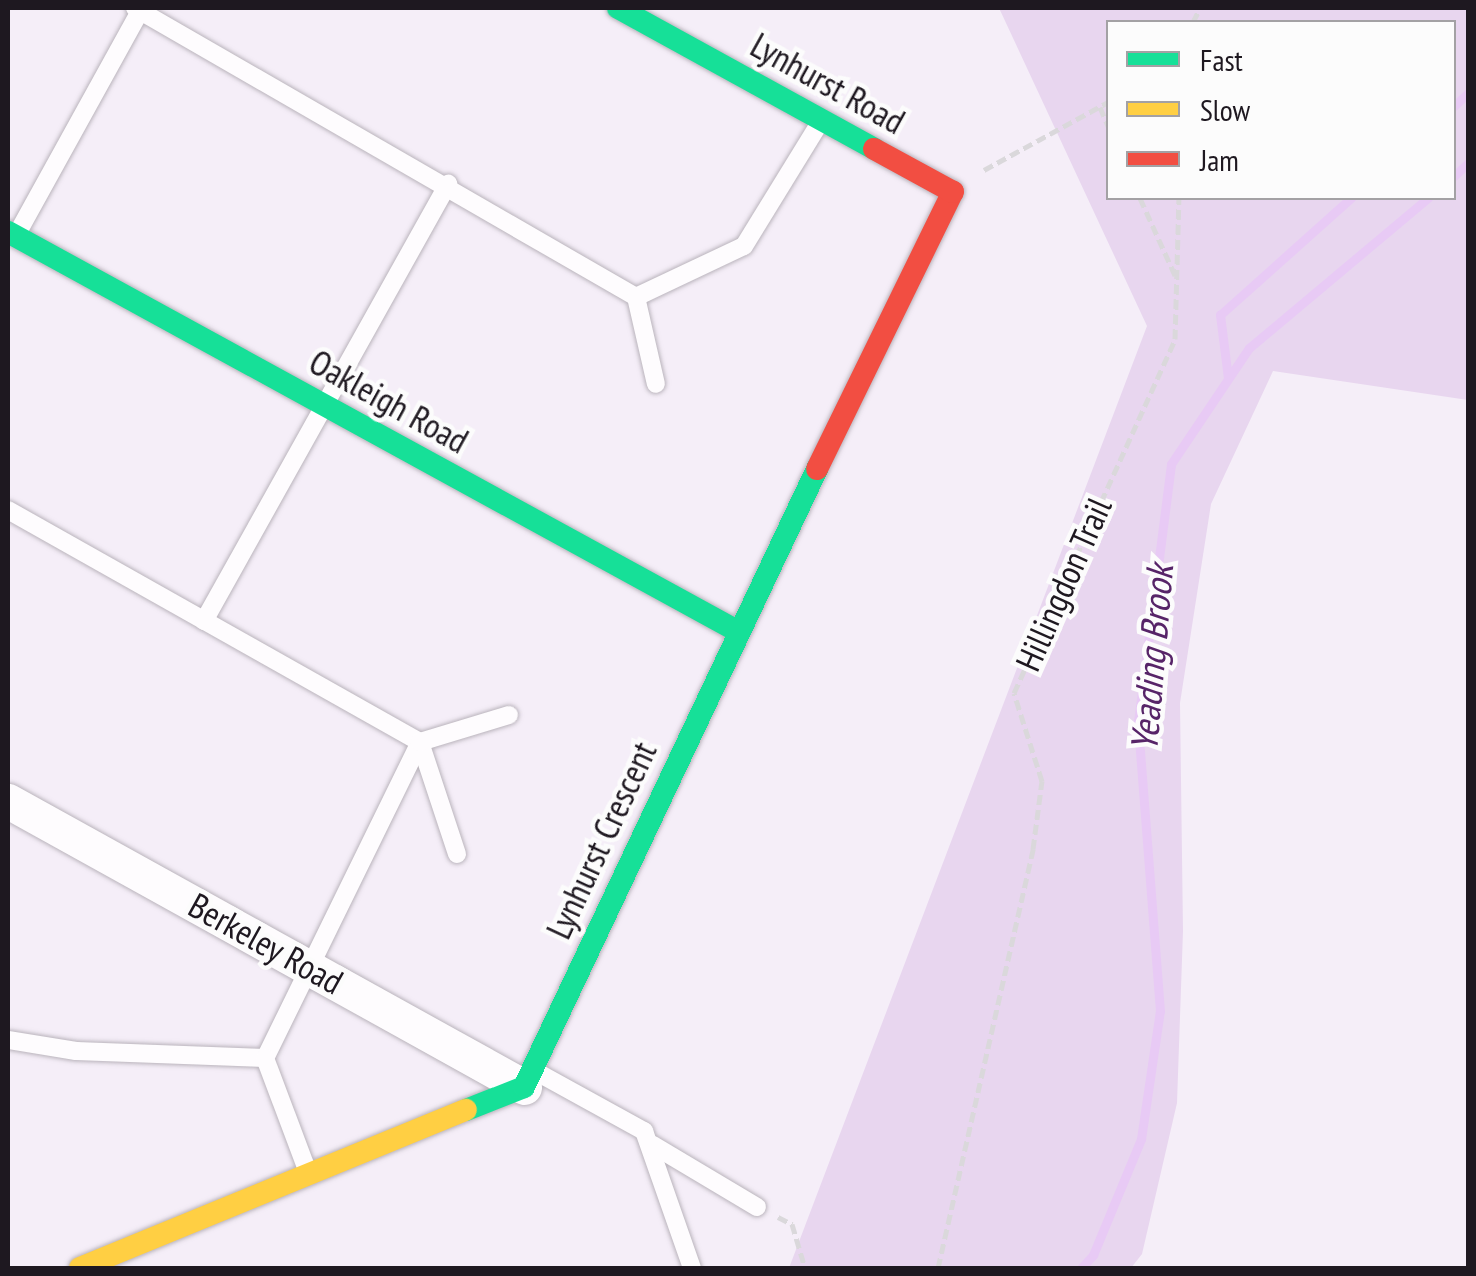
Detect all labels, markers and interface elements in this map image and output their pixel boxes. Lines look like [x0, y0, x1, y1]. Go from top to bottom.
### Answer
legend [1106, 20, 1456, 200]
street label: Lynhurst Road [744, 24, 912, 142]
text: Fast [1200, 40, 1243, 79]
text: Slow [1200, 90, 1250, 129]
text: Jam [1200, 140, 1239, 179]
street label: Oakleigh Road [302, 340, 476, 462]
street label: Hillingdon Trail [1006, 491, 1120, 677]
water label: Yeading Brook [1120, 563, 1182, 753]
street label: Lynhurst Crescent [537, 735, 665, 945]
street label: Berkeley Road [181, 883, 351, 1003]

